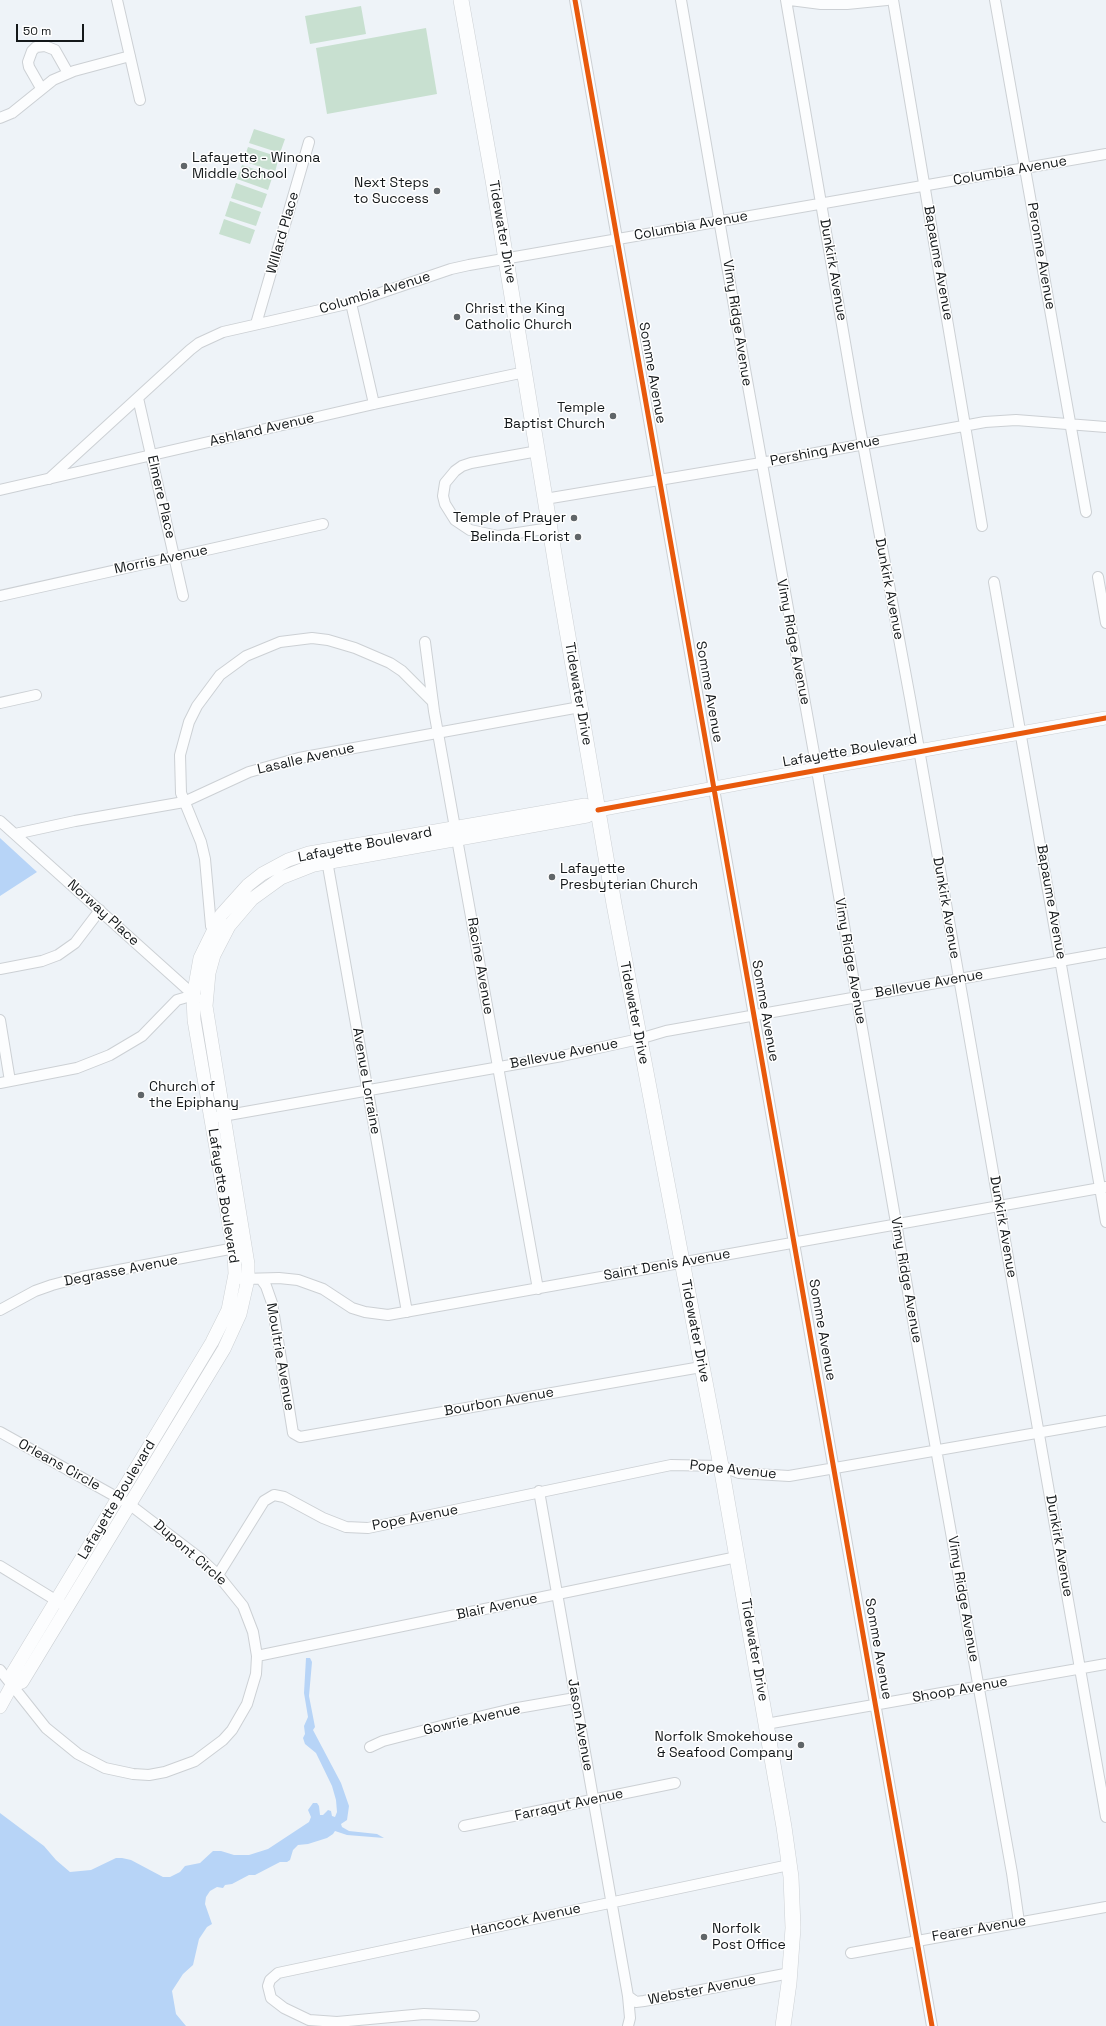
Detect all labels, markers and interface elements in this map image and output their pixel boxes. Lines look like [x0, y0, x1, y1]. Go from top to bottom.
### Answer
scale bar [18, 16, 86, 42]
text: 50 m [23, 23, 51, 39]
place label: Lafayette - Winona Middle School [192, 150, 320, 182]
street label: Columbia Avenue [952, 153, 1068, 189]
marker: Lafayette - Winona Middle School [179, 161, 189, 171]
place label: Next Steps to Success [354, 175, 429, 208]
street label: Tidewater Drive [485, 179, 519, 285]
marker: Next Steps to Success [432, 186, 442, 196]
street label: Willard Place [263, 190, 303, 276]
street label: Peronne Avenue [1023, 201, 1059, 311]
street label: Bapaume Avenue [920, 204, 956, 322]
street label: Columbia Avenue [633, 208, 749, 244]
street label: Dunkirk Avenue [816, 218, 850, 322]
street label: Vimy Ridge Avenue [719, 259, 755, 387]
street label: Columbia Avenue [317, 268, 433, 318]
place label: Christ the King Catholic Church [465, 301, 572, 334]
marker: Christ the King Catholic Church [452, 312, 462, 322]
street label: Somme Avenue [635, 321, 669, 425]
place label: Temple Baptist Church [504, 400, 605, 432]
street label: Ashland Avenue [208, 410, 316, 450]
marker: Temple Baptist Church [608, 411, 618, 421]
street label: Pershing Avenue [769, 432, 881, 470]
street label: Elmere Place [143, 454, 179, 540]
place label: Temple of Prayer [453, 510, 566, 526]
marker: Temple of Prayer [569, 513, 579, 523]
place label: Belinda FLorist [470, 529, 570, 545]
marker: Belinda FLorist [573, 532, 583, 542]
street label: Dunkirk Avenue [871, 537, 907, 641]
street label: Morris Avenue [113, 542, 209, 578]
street label: Vimy Ridge Avenue [773, 578, 813, 706]
street label: Somme Avenue [692, 640, 726, 744]
street label: Tidewater Drive [561, 641, 595, 747]
street label: Lafayette Boulevard [781, 731, 919, 771]
street label: Lasalle Avenue [256, 740, 356, 778]
street label: Lafayette Boulevard [297, 824, 433, 866]
street label: Bapaume Avenue [1033, 843, 1069, 961]
street label: Dunkirk Avenue [929, 856, 963, 960]
place label: Lafayette Presbyterian Church [560, 861, 698, 894]
marker: Lafayette Presbyterian Church [547, 872, 557, 882]
street label: Norway Place [64, 876, 142, 950]
street label: Vimy Ridge Avenue [831, 897, 869, 1025]
street label: Racine Avenue [463, 916, 497, 1016]
street label: Somme Avenue [748, 959, 782, 1063]
street label: Tidewater Drive [616, 960, 652, 1066]
street label: Bellevue Avenue [873, 966, 985, 1002]
street label: Avenue Lorraine [348, 1026, 384, 1136]
street label: Bellevue Avenue [508, 1035, 620, 1073]
place label: Church of the Epiphany [149, 1079, 239, 1112]
marker: Church of the Epiphany [136, 1090, 146, 1100]
street label: Lafayette Boulevard [204, 1127, 242, 1265]
street label: Dunkirk Avenue [986, 1175, 1020, 1279]
street label: Vimy Ridge Avenue [887, 1216, 925, 1344]
street label: Saint Denis Avenue [602, 1246, 732, 1284]
street label: Degrasse Avenue [63, 1252, 179, 1290]
street label: Tidewater Drive [677, 1278, 713, 1384]
street label: Somme Avenue [805, 1278, 839, 1382]
street label: Moultrie Avenue [262, 1302, 298, 1412]
street label: Bourbon Avenue [443, 1384, 555, 1420]
street label: Orleans Circle [15, 1435, 103, 1495]
street label: Lafayette Boulevard [75, 1437, 159, 1563]
street label: Pope Avenue [689, 1457, 777, 1483]
street label: Dunkirk Avenue [1042, 1494, 1076, 1598]
street label: Pope Avenue [371, 1501, 459, 1535]
street label: Dupont Circle [150, 1517, 230, 1589]
street label: Vimy Ridge Avenue [944, 1535, 982, 1663]
street label: Blair Avenue [455, 1590, 539, 1624]
street label: Tidewater Drive [737, 1597, 771, 1703]
street label: Somme Avenue [861, 1597, 895, 1701]
street label: Shoop Avenue [911, 1673, 1009, 1707]
street label: Jason Avenue [564, 1677, 596, 1773]
street label: Gowrie Avenue [422, 1701, 522, 1739]
place label: Norfolk Smokehouse & Seafood Company [655, 1729, 793, 1762]
marker: Norfolk Smokehouse & Seafood Company [796, 1740, 806, 1750]
street label: Farragut Avenue [513, 1785, 625, 1825]
street label: Hancock Avenue [470, 1900, 582, 1940]
street label: Fearer Avenue [931, 1912, 1027, 1946]
place label: Norfolk Post Office [712, 1921, 786, 1954]
marker: Norfolk Post Office [699, 1932, 709, 1942]
street label: Webster Avenue [647, 1971, 757, 2009]

